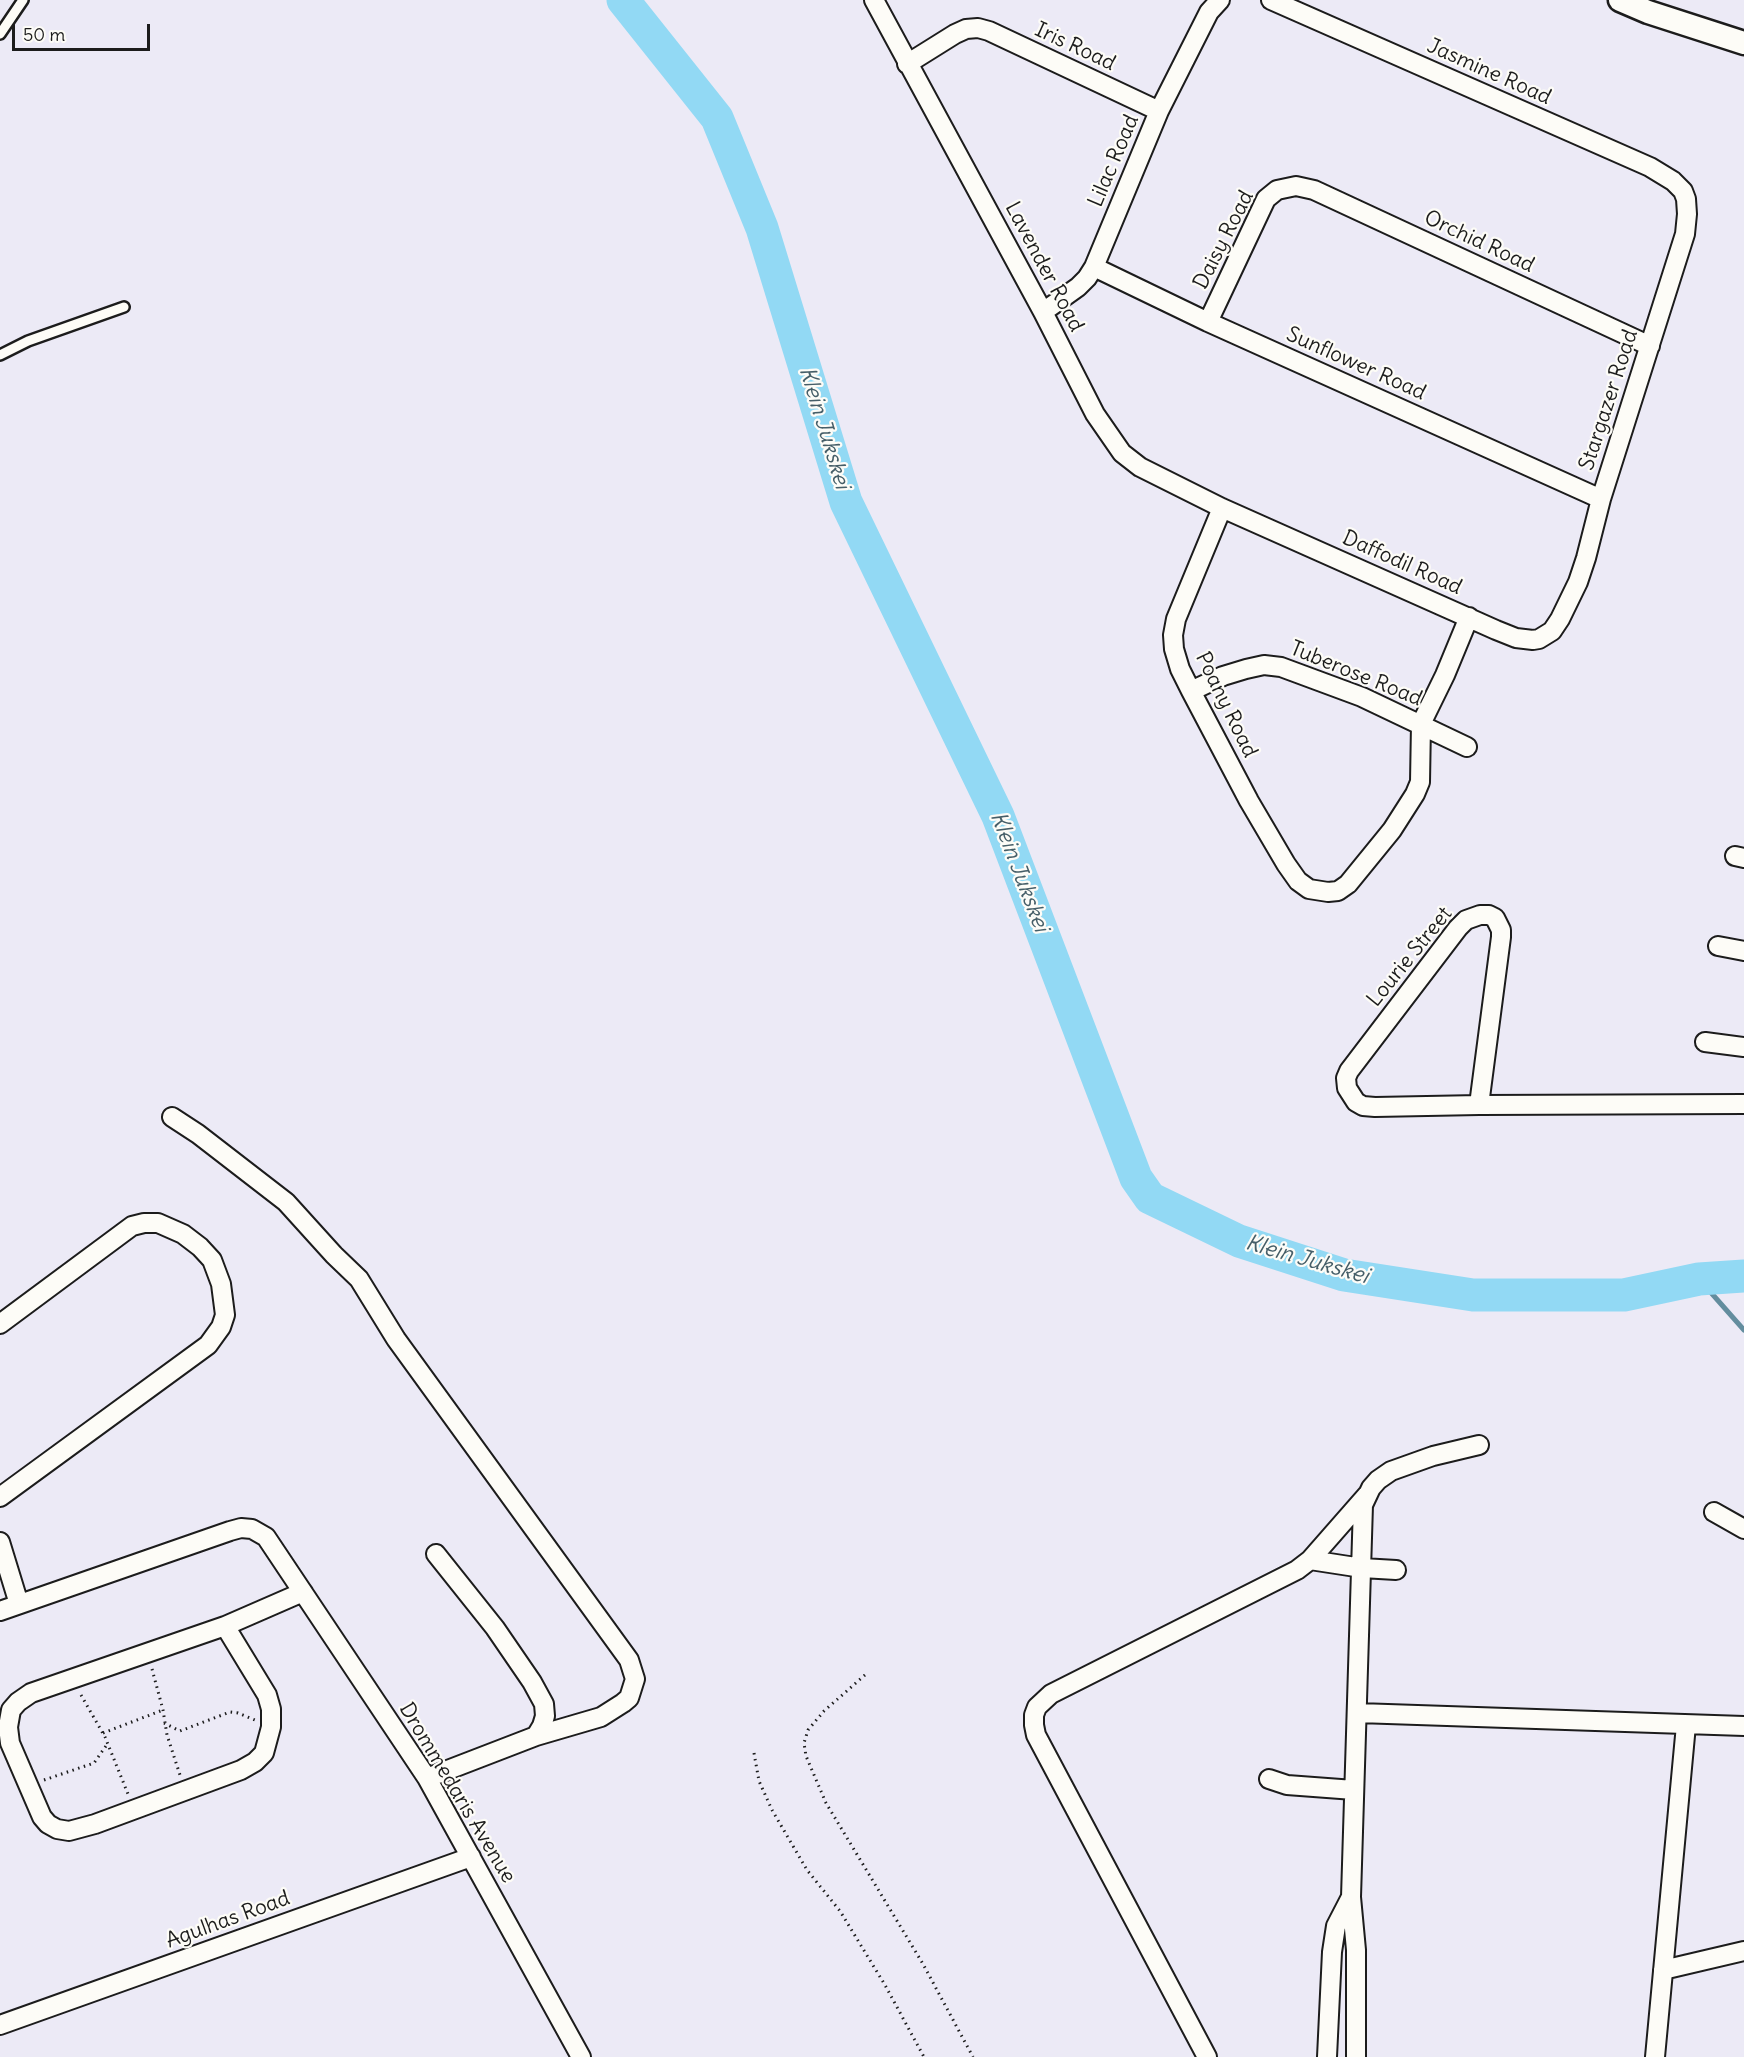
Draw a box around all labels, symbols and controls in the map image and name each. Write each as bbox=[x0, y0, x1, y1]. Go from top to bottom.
scale bar bbox=[15, 12, 153, 50]
street label: Iris Road bbox=[1031, 17, 1119, 77]
text: 50 m bbox=[23, 23, 65, 46]
street label: Jasmine Road bbox=[1423, 33, 1555, 111]
street label: Lilac Road bbox=[1083, 111, 1145, 211]
street label: Daisy Road bbox=[1188, 186, 1260, 294]
street label: Lavender Road bbox=[999, 198, 1089, 336]
street label: Orchid Road bbox=[1420, 205, 1538, 279]
street label: Sunflower Road bbox=[1282, 322, 1430, 406]
street label: Stargazer Road bbox=[1574, 327, 1644, 473]
water label: Klein Jukskei bbox=[793, 364, 855, 492]
street label: Daffodil Road bbox=[1338, 525, 1466, 601]
street label: Tuberose Road bbox=[1286, 636, 1426, 712]
street label: Poany Road bbox=[1190, 648, 1262, 762]
water label: Klein Jukskei bbox=[984, 808, 1054, 936]
street label: Lourie Street bbox=[1362, 902, 1458, 1012]
water label: Klein Jukskei bbox=[1243, 1230, 1371, 1290]
street label: Drommedaris Avenue bbox=[393, 1698, 521, 1888]
street label: Agulhas Road bbox=[163, 1886, 293, 1954]

